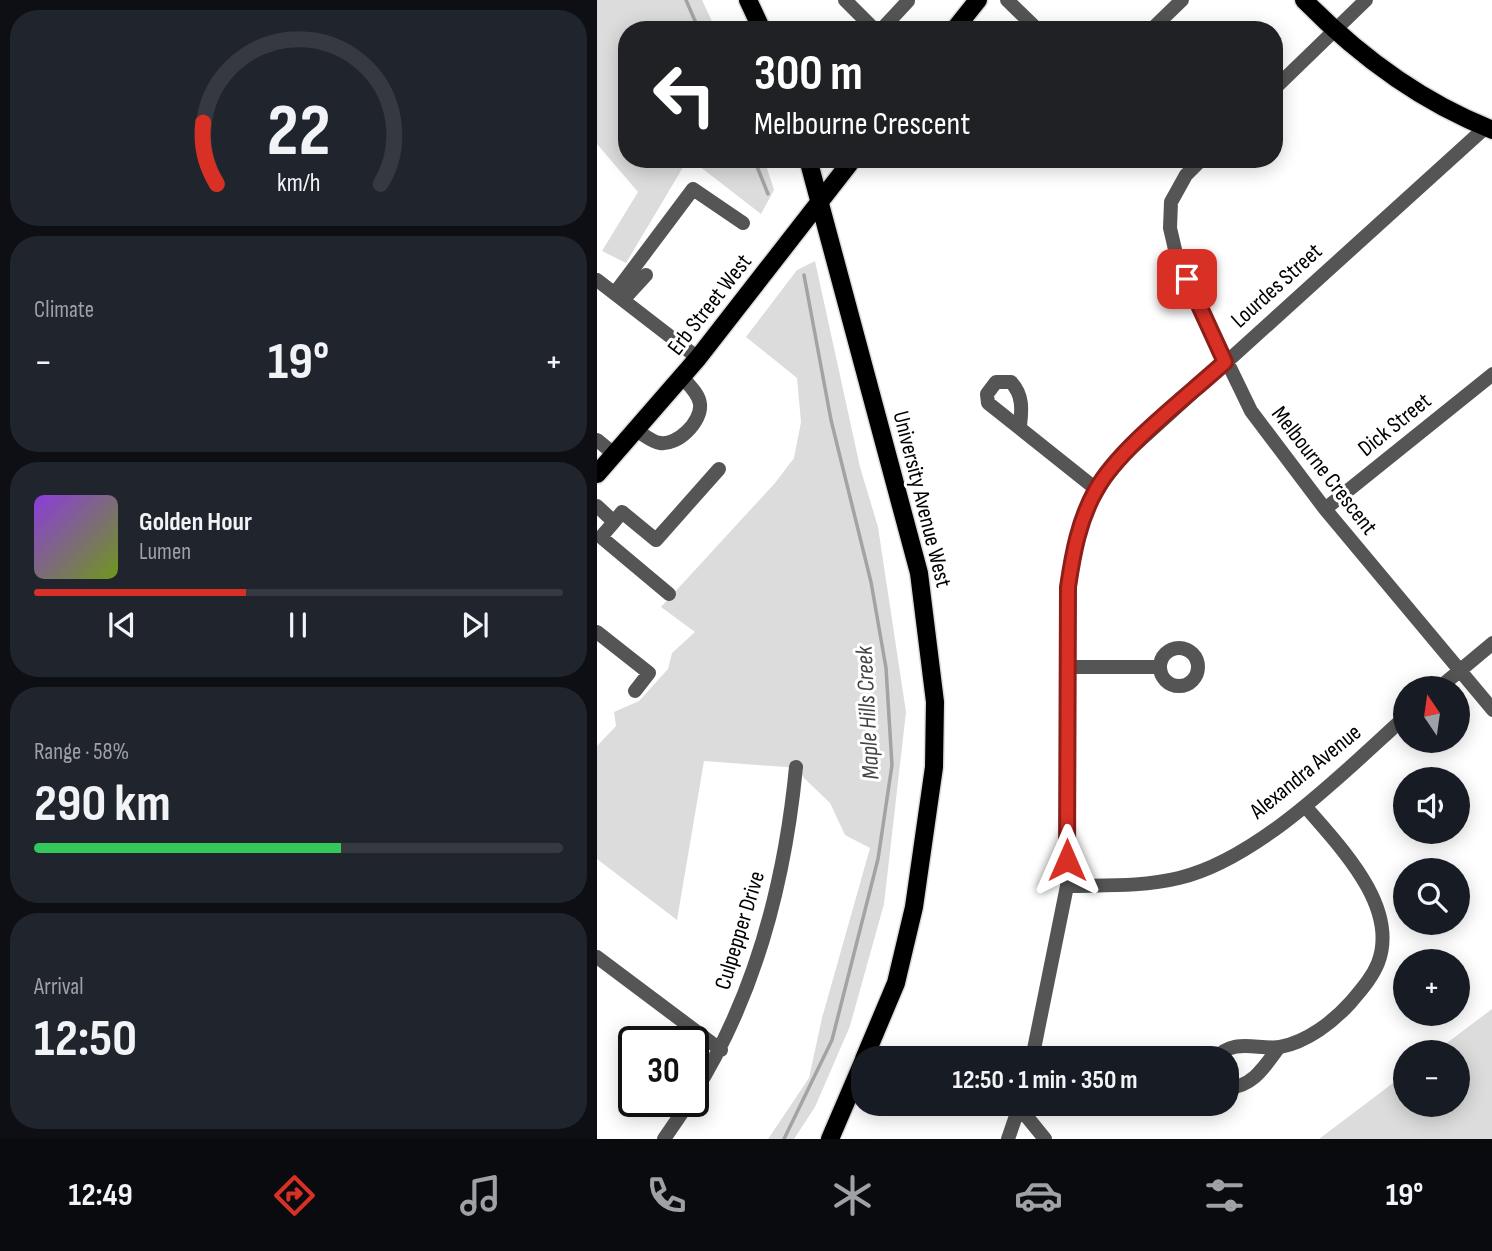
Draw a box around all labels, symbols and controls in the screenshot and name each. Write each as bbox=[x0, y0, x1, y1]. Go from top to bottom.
text: 300 m bbox=[754, 45, 863, 104]
icon: left bbox=[639, 49, 730, 140]
text: 22 bbox=[267, 88, 330, 176]
text: Melbourne Crescent bbox=[754, 105, 970, 144]
text: km/h bbox=[277, 168, 320, 199]
street label: Lourdes Street bbox=[1225, 238, 1328, 334]
street label: Erb Street West bbox=[662, 248, 758, 361]
pin bbox=[1157, 249, 1217, 309]
icon: arrive bbox=[1168, 260, 1206, 298]
text: Climate bbox=[34, 296, 94, 324]
text: 19° bbox=[268, 331, 329, 394]
text: − bbox=[34, 340, 53, 385]
text: + bbox=[544, 340, 563, 385]
street label: Dick Street bbox=[1352, 387, 1437, 463]
street label: Melbourne Crescent bbox=[1265, 401, 1383, 540]
street label: University Avenue West bbox=[887, 408, 957, 590]
text: Golden Hour bbox=[139, 507, 252, 538]
text: Lumen bbox=[139, 538, 191, 566]
icon: previous bbox=[103, 606, 141, 644]
icon: pause bbox=[279, 606, 317, 644]
icon: next bbox=[456, 606, 494, 644]
water label: Maple Hills Creek bbox=[849, 644, 885, 780]
north arrow bbox=[1393, 676, 1470, 752]
map controls bbox=[1393, 676, 1470, 1117]
street label: Alexandra Avenue bbox=[1244, 718, 1367, 826]
text: Range · 58% bbox=[34, 738, 129, 766]
button: sound bbox=[1393, 767, 1470, 844]
text: 290 km bbox=[34, 773, 171, 836]
position arrow bbox=[1030, 823, 1104, 897]
button: search bbox=[1393, 858, 1470, 935]
street label: Culpepper Drive bbox=[709, 868, 771, 993]
button: + bbox=[1393, 949, 1470, 1026]
text: Arrival bbox=[34, 973, 83, 1001]
text: 12:50 bbox=[34, 1008, 137, 1071]
speed limit sign: 30 bbox=[618, 1026, 709, 1117]
button: − bbox=[1393, 1040, 1470, 1117]
text: 12:50 · 1 min · 350 m bbox=[952, 1065, 1138, 1096]
icon: directions bbox=[270, 1171, 319, 1220]
icon: music bbox=[456, 1171, 505, 1220]
icon: phone bbox=[642, 1171, 691, 1220]
icon: climate bbox=[828, 1171, 877, 1220]
icon: car bbox=[1014, 1171, 1063, 1220]
icon: filters bbox=[1200, 1171, 1249, 1220]
text: 12:49 bbox=[69, 1176, 133, 1215]
text: 19° bbox=[1386, 1176, 1423, 1215]

